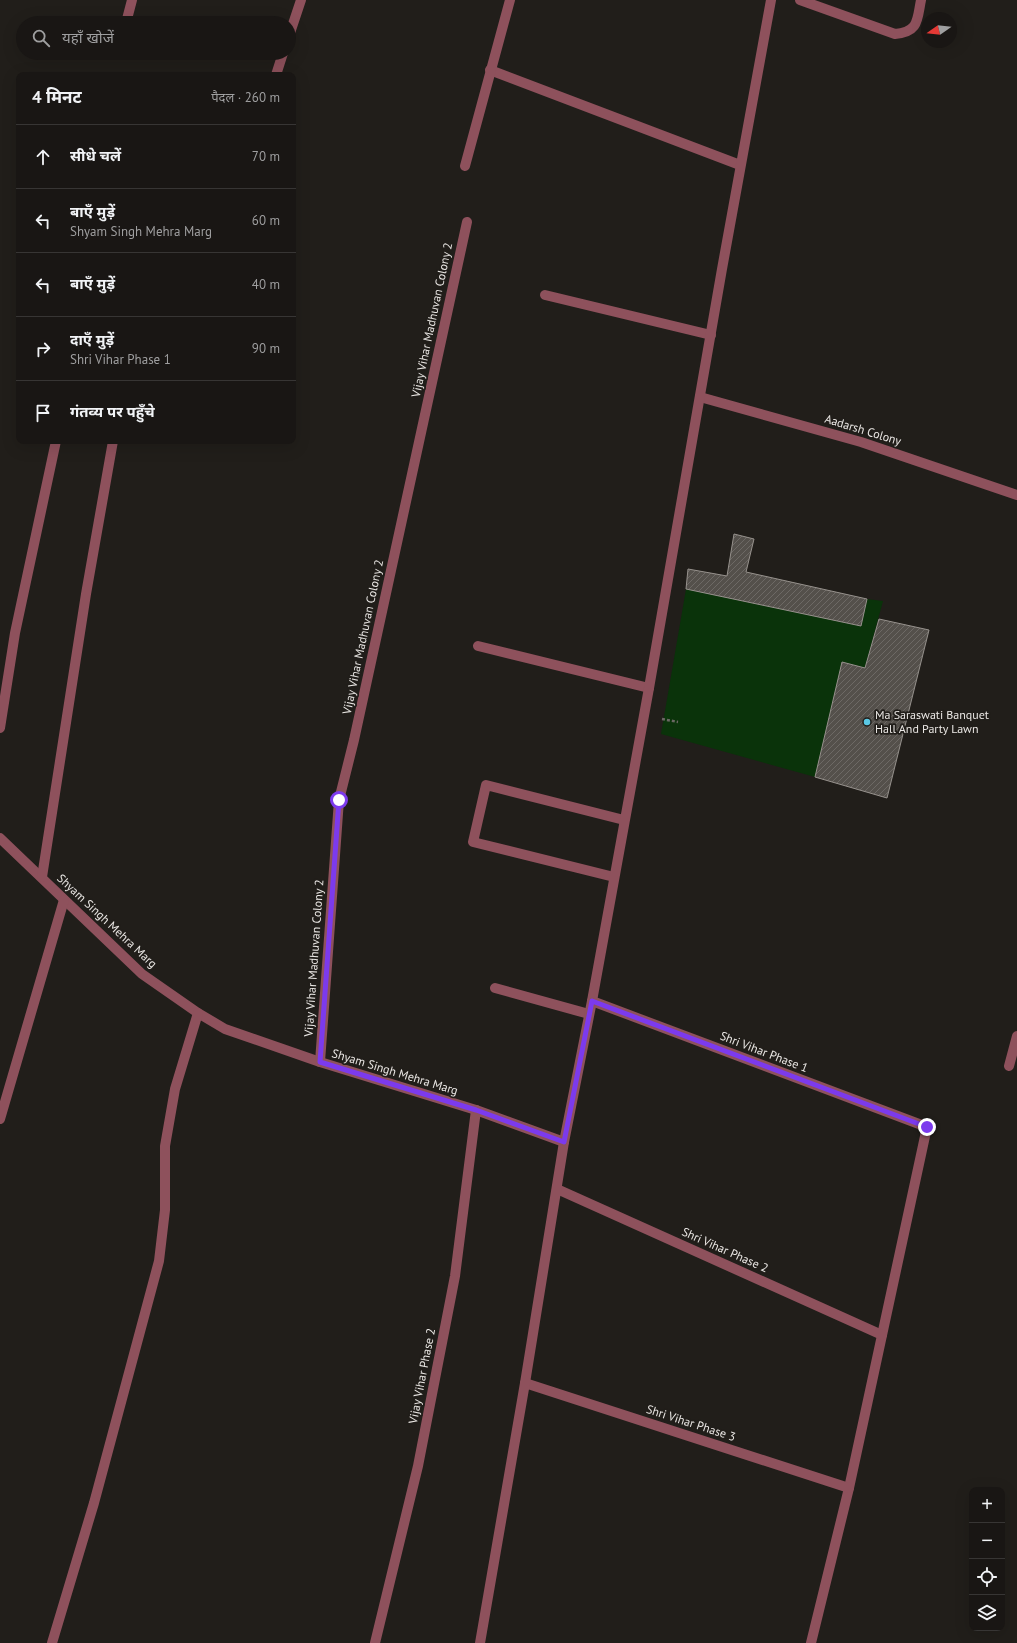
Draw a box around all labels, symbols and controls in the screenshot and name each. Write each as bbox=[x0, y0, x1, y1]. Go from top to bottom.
north arrow bbox=[921, 12, 957, 48]
search box bbox=[16, 16, 296, 60]
icon: search bbox=[30, 27, 52, 49]
text: यहाँ खोजें bbox=[62, 28, 114, 47]
text: 4 मिनट bbox=[32, 86, 82, 108]
text: पैदल · 260 m bbox=[211, 89, 280, 106]
icon: ahead bbox=[32, 146, 54, 168]
text: सीधे चलें bbox=[70, 146, 121, 165]
text: 70 m bbox=[252, 148, 280, 165]
text: बाएँ मुड़ें bbox=[70, 202, 115, 221]
icon: left bbox=[32, 210, 54, 232]
text: 60 m bbox=[252, 212, 280, 229]
text: Shyam Singh Mehra Marg bbox=[70, 223, 212, 240]
street label: Vijay Vihar Madhuvan Colony 2 bbox=[408, 241, 455, 400]
icon: left bbox=[32, 274, 54, 296]
text: बाएँ मुड़ें bbox=[70, 274, 115, 293]
text: 40 m bbox=[252, 276, 280, 293]
text: दाएँ मुड़ें bbox=[70, 330, 114, 349]
icon: right bbox=[32, 338, 54, 360]
text: 90 m bbox=[252, 340, 280, 357]
text: Shri Vihar Phase 1 bbox=[70, 351, 171, 368]
icon: arrive bbox=[32, 402, 54, 424]
text: गंतव्य पर पहुँचे bbox=[70, 402, 155, 421]
street label: Aadarsh Colony bbox=[823, 411, 904, 448]
street label: Vijay Vihar Madhuvan Colony 2 bbox=[339, 558, 386, 717]
place label: Ma Saraswati Banquet Hall And Party Lawn bbox=[875, 707, 989, 736]
marker: Ma Saraswati Banquet Hall And Party Lawn bbox=[862, 717, 872, 727]
route start bbox=[330, 791, 348, 809]
street label: Shyam Singh Mehra Marg bbox=[54, 870, 160, 971]
street label: Vijay Vihar Madhuvan Colony 2 bbox=[300, 879, 326, 1038]
street label: Shri Vihar Phase 1 bbox=[718, 1028, 810, 1075]
street label: Shyam Singh Mehra Marg bbox=[330, 1045, 460, 1098]
route end bbox=[918, 1118, 936, 1136]
street label: Shri Vihar Phase 2 bbox=[680, 1224, 771, 1275]
street label: Vijay Vihar Phase 2 bbox=[405, 1327, 438, 1426]
street label: Shri Vihar Phase 3 bbox=[645, 1401, 738, 1444]
map controls bbox=[969, 1487, 1005, 1631]
button: + bbox=[969, 1487, 1005, 1523]
button: − bbox=[969, 1523, 1005, 1559]
button: locate bbox=[969, 1559, 1005, 1595]
button: layers bbox=[969, 1595, 1005, 1631]

